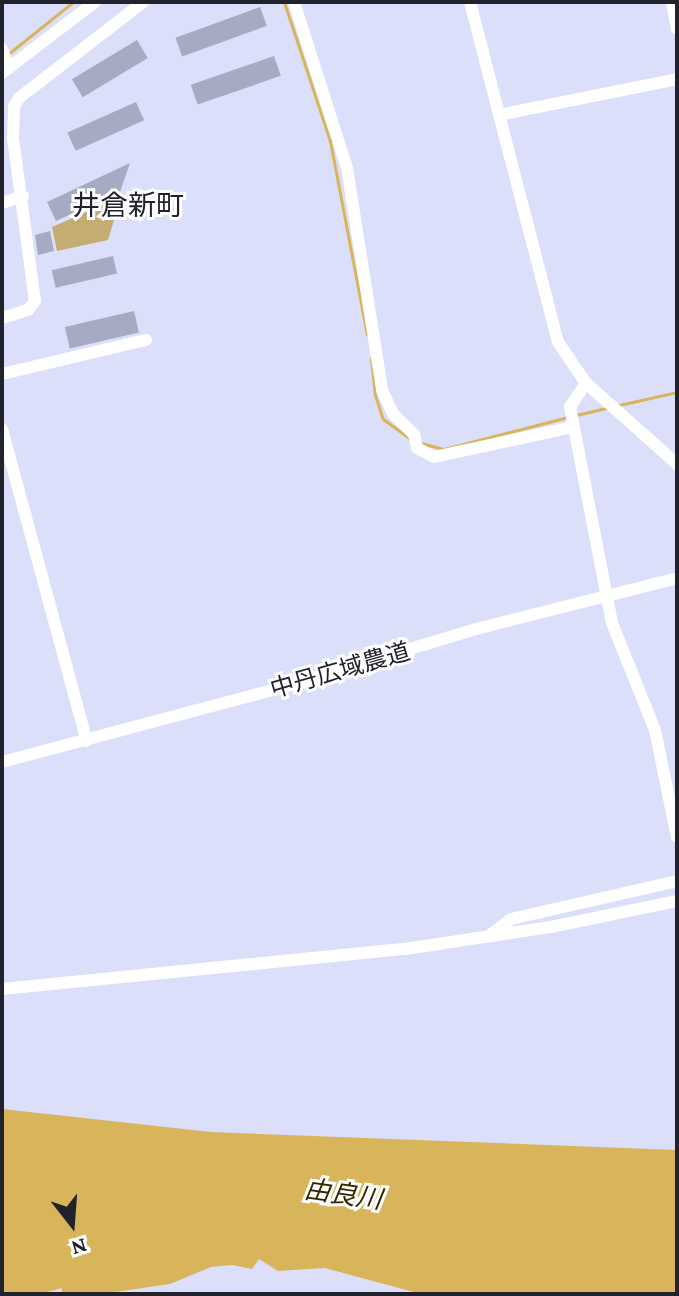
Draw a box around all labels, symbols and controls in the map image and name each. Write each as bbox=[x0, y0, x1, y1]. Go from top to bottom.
district label: 井倉新町 bbox=[72, 189, 184, 223]
street label: 中丹広域農道 bbox=[267, 636, 413, 704]
water label: 由良川 bbox=[302, 1174, 384, 1216]
north arrow bbox=[32, 1184, 112, 1264]
text: N bbox=[68, 1233, 90, 1262]

